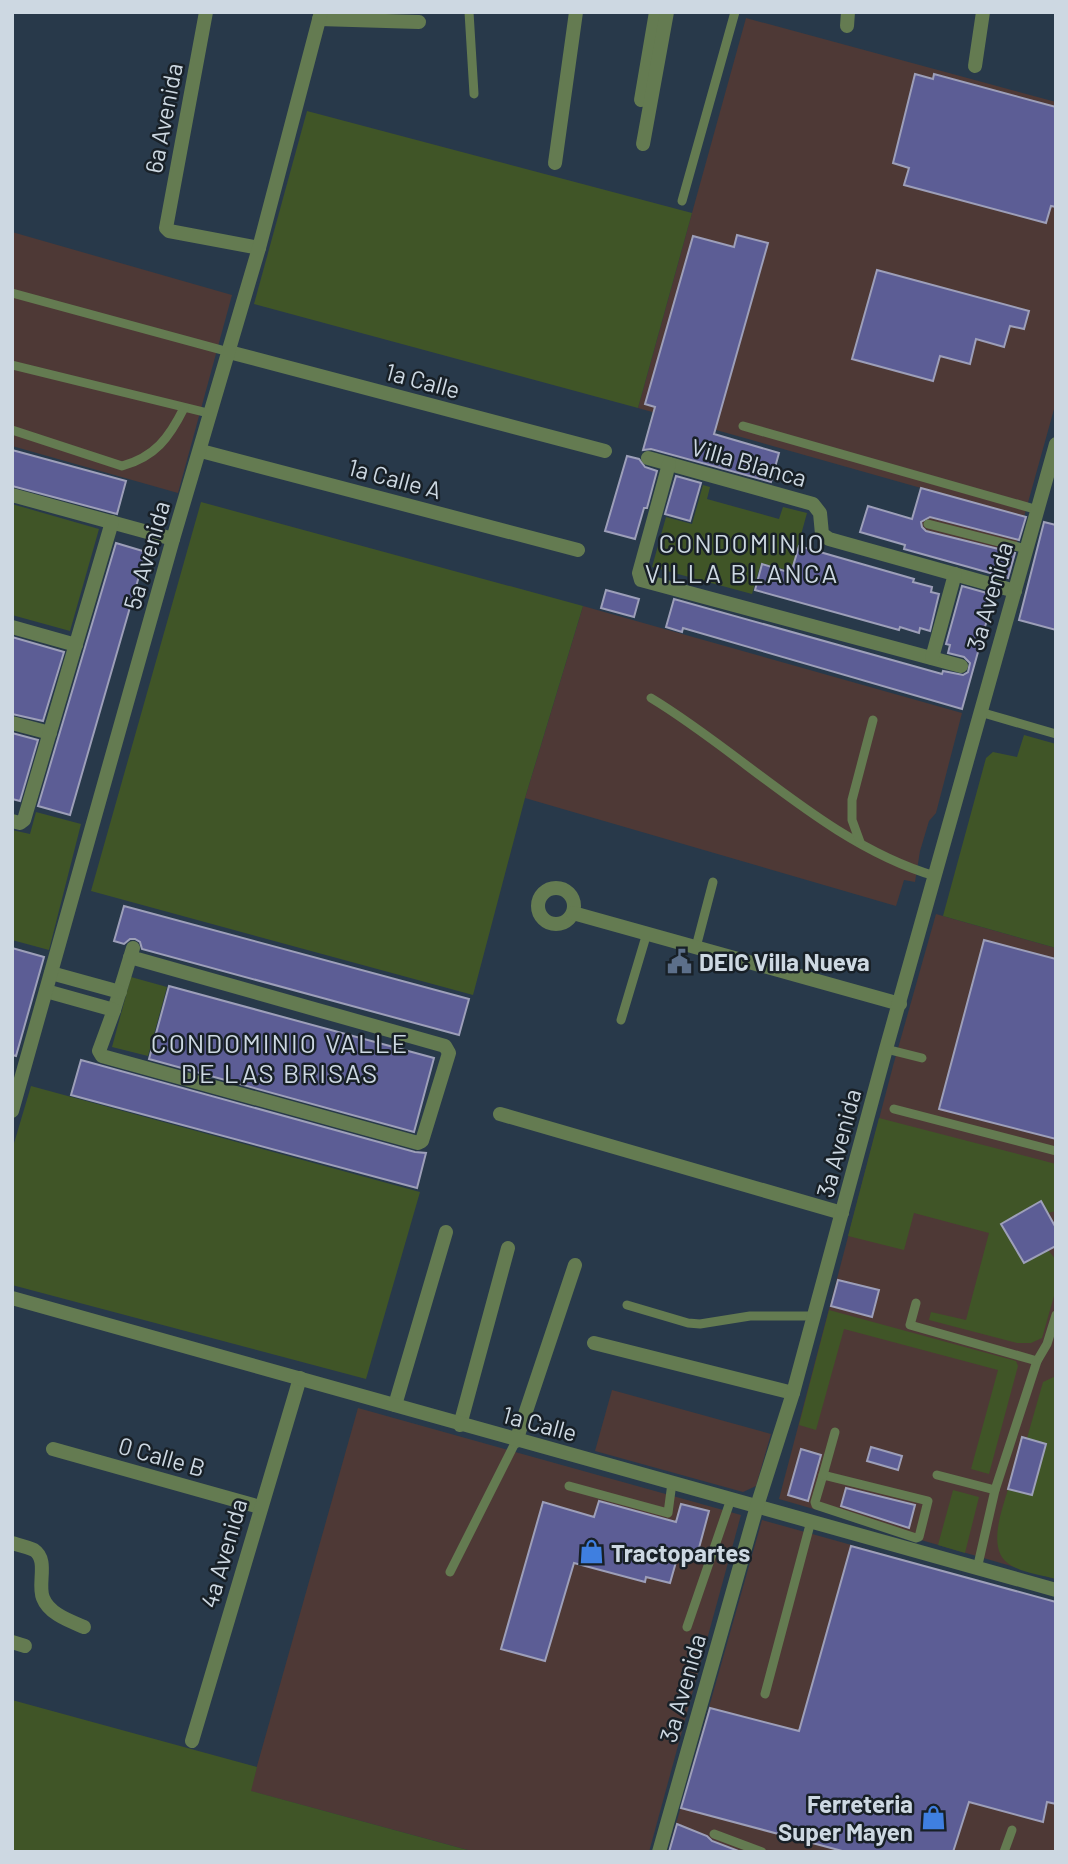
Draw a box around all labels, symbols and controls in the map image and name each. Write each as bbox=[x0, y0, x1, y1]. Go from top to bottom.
street label: 6a Avenida bbox=[138, 60, 188, 176]
street label: 1a Calle bbox=[383, 356, 463, 404]
street label: Villa Blanca bbox=[688, 432, 810, 492]
street label: 1a Calle A bbox=[345, 452, 445, 504]
street label: 5a Avenida bbox=[117, 497, 175, 613]
district label: CONDOMINIO VILLA BLANCA bbox=[645, 527, 839, 588]
street label: 3a Avenida bbox=[960, 538, 1018, 654]
public building icon: DEIC Villa Nueva bbox=[665, 947, 693, 975]
place label: DEIC Villa Nueva bbox=[699, 947, 870, 976]
district label: CONDOMINIO VALLE DE LAS BRISAS bbox=[151, 1027, 409, 1088]
street label: 3a Avenida bbox=[810, 1085, 866, 1201]
street label: 1a Calle bbox=[500, 1399, 580, 1447]
street label: 0 Calle B bbox=[115, 1430, 209, 1482]
street label: 4a Avenida bbox=[194, 1495, 252, 1611]
shop icon: Tractopartes bbox=[577, 1538, 605, 1566]
place label: Tractopartes bbox=[611, 1538, 750, 1567]
street label: 3a Avenida bbox=[653, 1630, 711, 1746]
place label: Ferreteria Super Mayen bbox=[778, 1789, 913, 1846]
shop icon: Ferreteria Super Mayen bbox=[919, 1803, 947, 1831]

